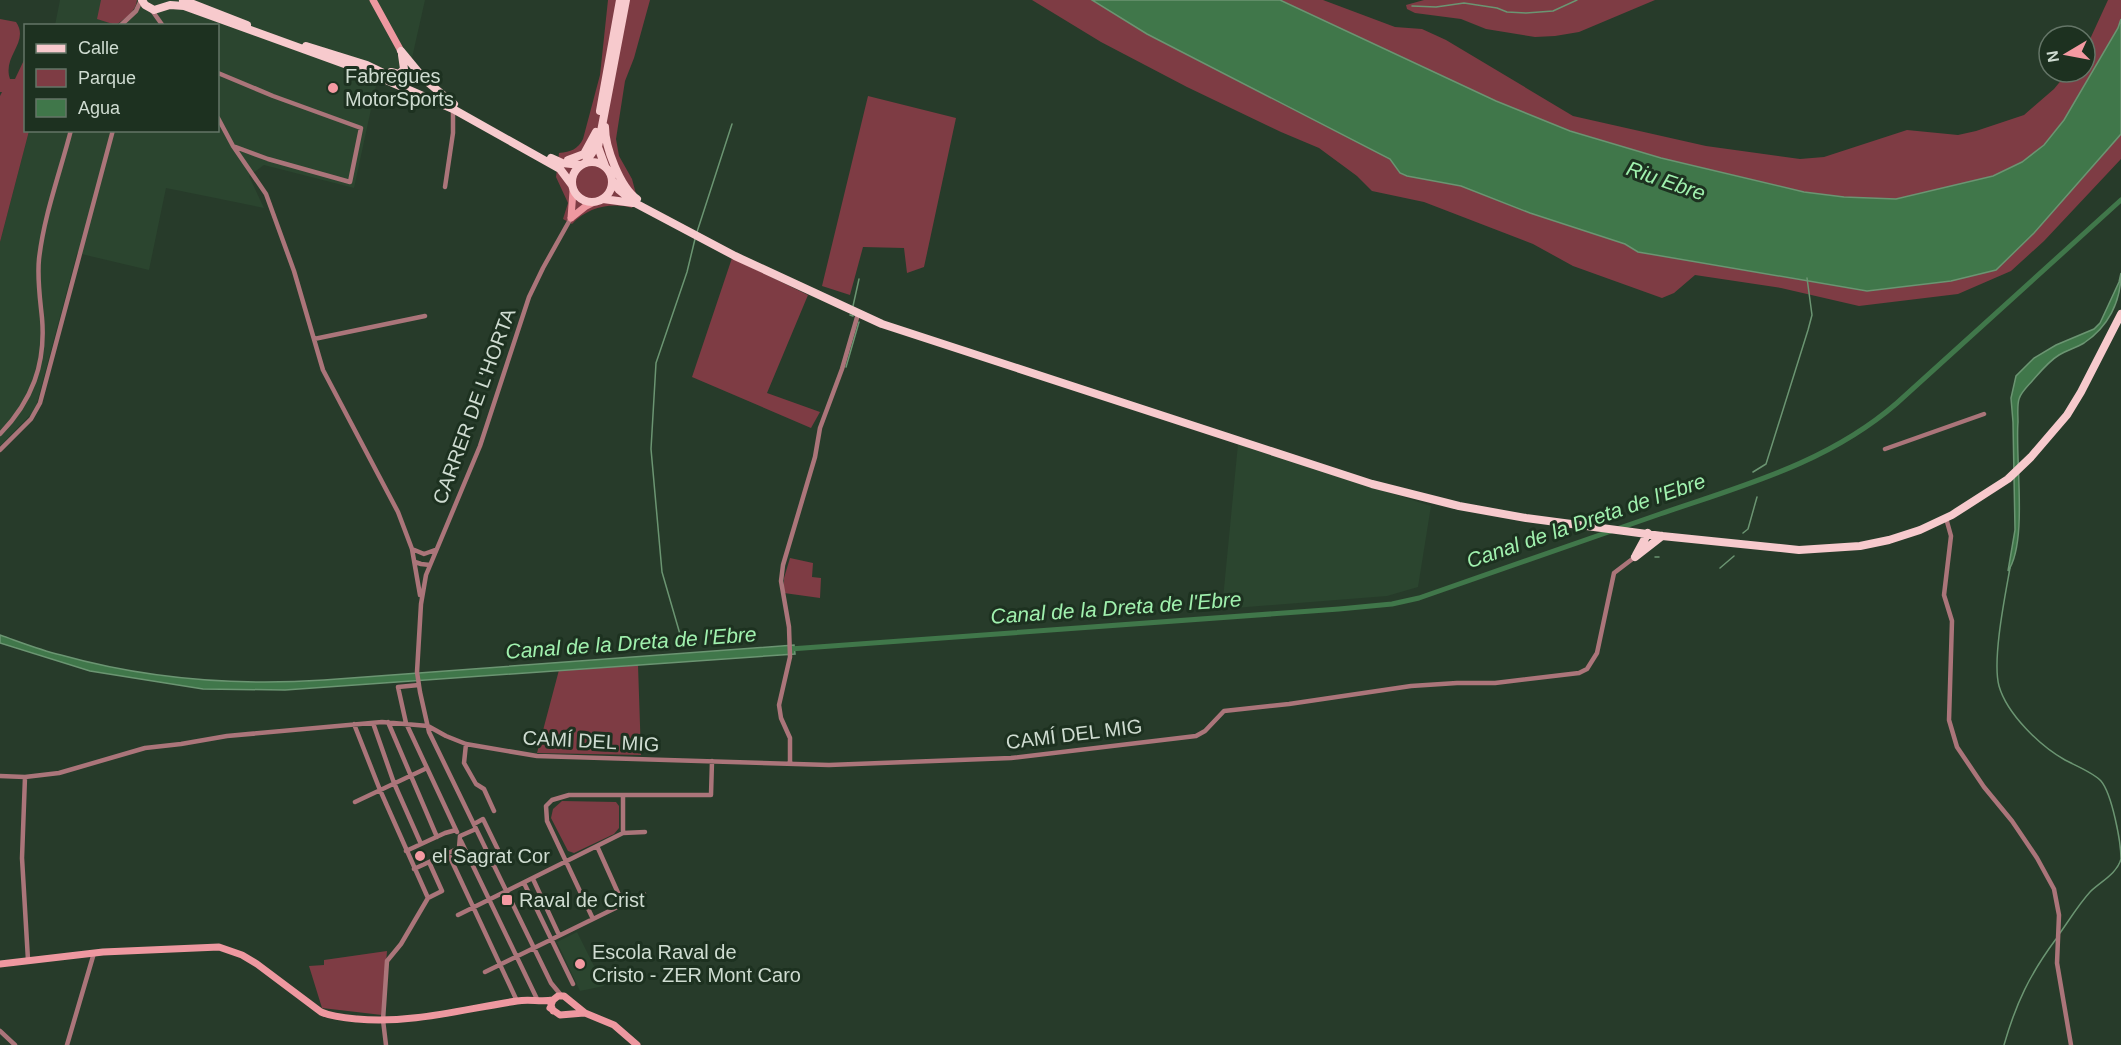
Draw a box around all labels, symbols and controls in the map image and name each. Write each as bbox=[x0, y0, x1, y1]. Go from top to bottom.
legend bbox=[24, 24, 219, 132]
north arrow bbox=[2037, 24, 2097, 84]
text: Calle bbox=[78, 38, 119, 58]
text: N bbox=[2043, 49, 2062, 64]
place label: Fabregues MotorSports bbox=[345, 65, 454, 110]
text: Parque bbox=[78, 68, 136, 88]
marker: Fabregues MotorSports bbox=[326, 81, 340, 95]
text: Agua bbox=[78, 98, 121, 118]
water label: Riu Ebre bbox=[1624, 156, 1709, 205]
street label: CARRER DE L'HORTA bbox=[428, 305, 520, 507]
water label: Canal de la Dreta de l'Ebre bbox=[1463, 469, 1708, 572]
water label: Canal de la Dreta de l'Ebre bbox=[990, 587, 1242, 628]
water label: Canal de la Dreta de l'Ebre bbox=[505, 622, 757, 663]
street label: CAMÍ DEL MIG bbox=[1005, 715, 1143, 753]
street label: CAMÍ DEL MIG bbox=[522, 726, 660, 756]
place label: el Sagrat Cor bbox=[432, 845, 550, 867]
marker: el Sagrat Cor bbox=[413, 849, 427, 863]
place label: Raval de Crist bbox=[519, 889, 645, 911]
marker: Raval de Crist bbox=[500, 893, 514, 907]
place label: Escola Raval de Cristo - ZER Mont Caro bbox=[592, 941, 801, 986]
marker: Escola Raval de Cristo - ZER Mont Caro bbox=[573, 957, 587, 971]

